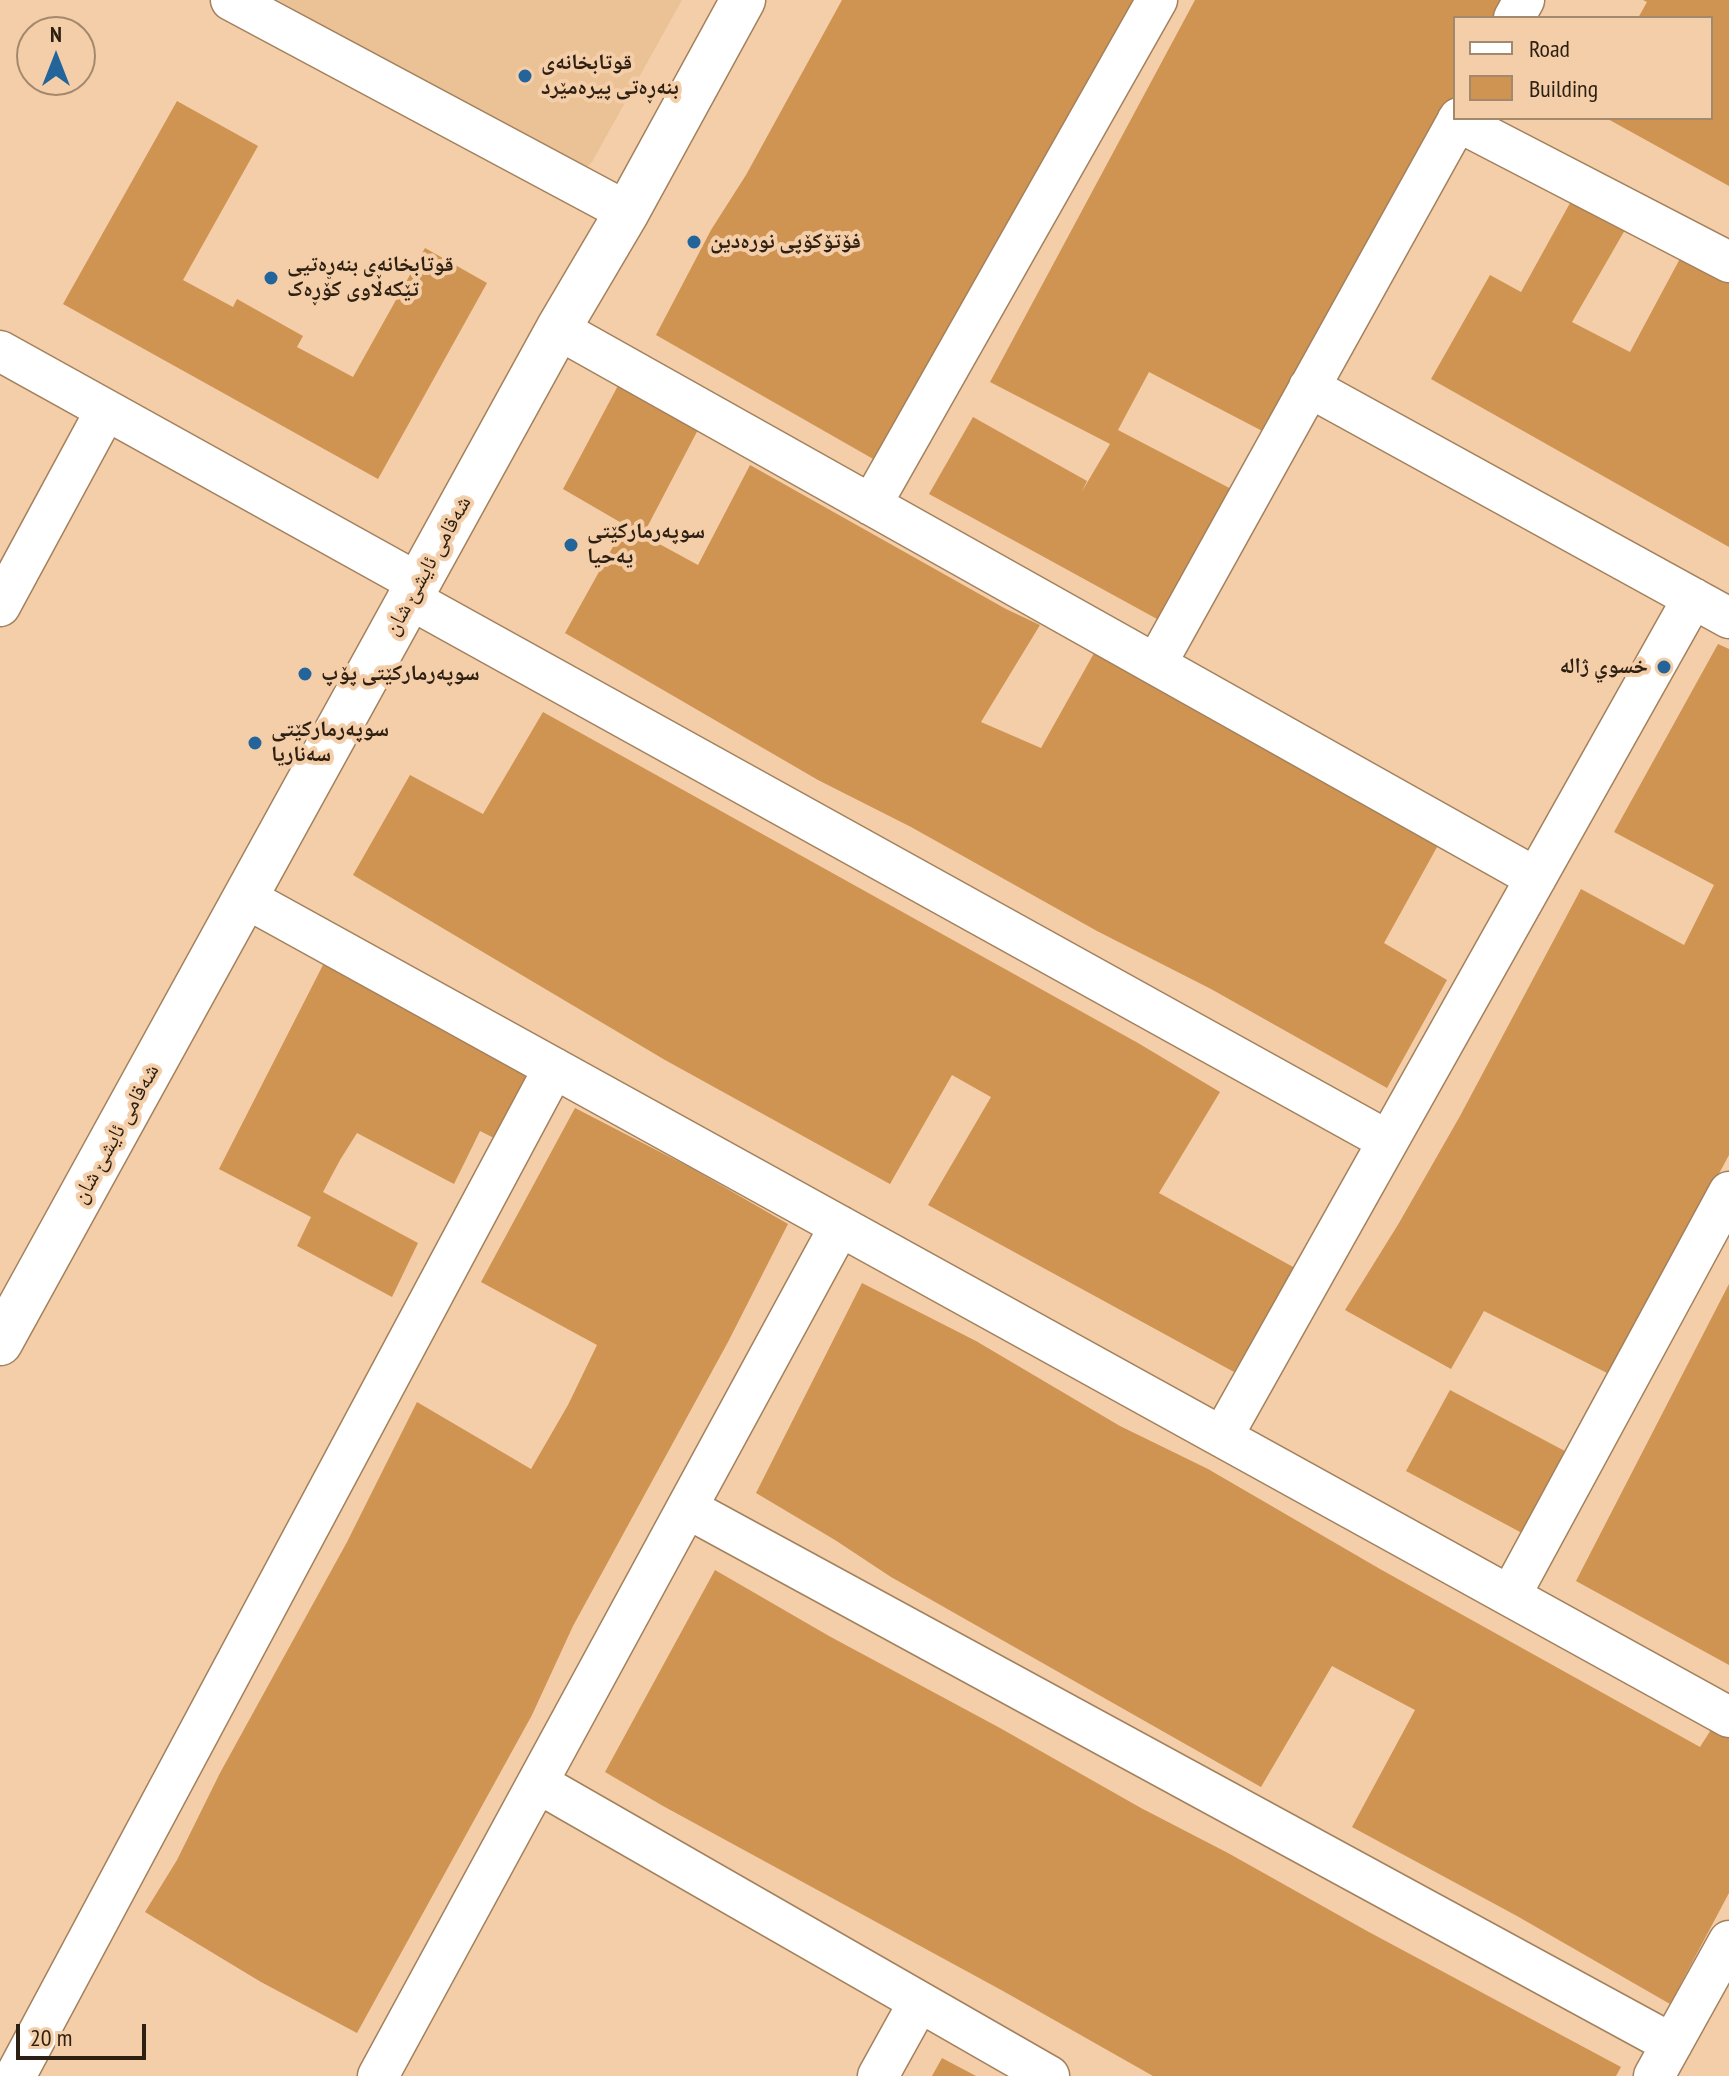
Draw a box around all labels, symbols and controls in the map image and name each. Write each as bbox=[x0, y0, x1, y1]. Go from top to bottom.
north arrow bbox=[16, 16, 96, 96]
legend bbox=[1453, 16, 1713, 120]
text: N bbox=[50, 20, 62, 48]
text: Road bbox=[1529, 33, 1570, 64]
place label: قوتابخانەی بنەڕەتی پیرەمێرد bbox=[541, 50, 679, 102]
marker: قوتابخانەی بنەڕەتی پیرەمێرد bbox=[516, 67, 534, 85]
text: Building bbox=[1529, 73, 1598, 104]
place label: فۆتۆکۆپی نورەدین bbox=[710, 229, 861, 255]
marker: فۆتۆکۆپی نورەدین bbox=[685, 233, 703, 251]
place label: قوتابخانەی بنەڕەتیی تێکەڵاوی کۆڕەک bbox=[287, 252, 454, 304]
marker: قوتابخانەی بنەڕەتیی تێکەڵاوی کۆڕەک bbox=[262, 269, 280, 287]
street label: شەقامی ئایشێ شان bbox=[379, 492, 477, 640]
place label: سوپەرمارکێتی یەحیا bbox=[587, 519, 705, 570]
marker: سوپەرمارکێتی یەحیا bbox=[562, 536, 580, 554]
place label: خسوي ژاله bbox=[1560, 654, 1648, 680]
marker: خسوي ژاله bbox=[1655, 658, 1673, 676]
place label: سوپەرمارکێتی پۆپ bbox=[321, 661, 480, 687]
marker: سوپەرمارکێتی پۆپ bbox=[296, 665, 314, 683]
place label: سوپەرمارکێتی سەناریا bbox=[271, 717, 389, 768]
marker: سوپەرمارکێتی سەناریا bbox=[246, 734, 264, 752]
street label: شەقامی ئایشێ شان bbox=[67, 1060, 165, 1208]
scale bar bbox=[20, 2008, 150, 2058]
text: 20 m bbox=[30, 2022, 72, 2053]

